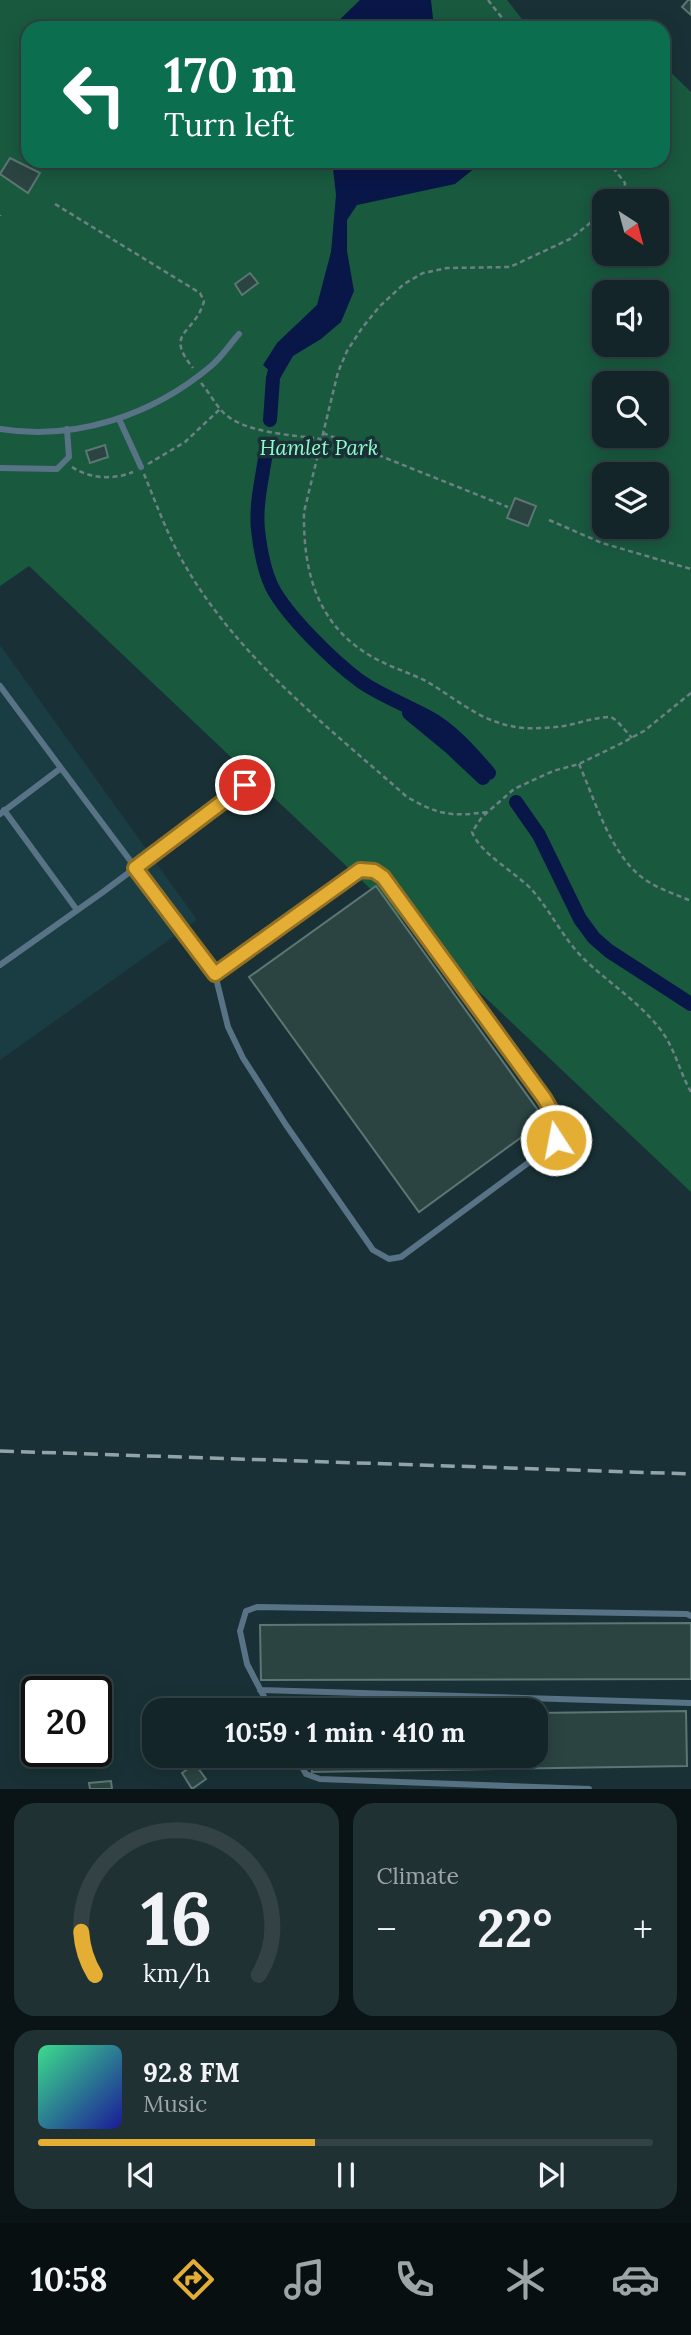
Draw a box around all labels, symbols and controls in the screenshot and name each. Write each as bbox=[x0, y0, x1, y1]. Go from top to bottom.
text: 170 m bbox=[164, 43, 296, 105]
icon: left bbox=[49, 49, 140, 140]
text: Turn left bbox=[164, 104, 294, 145]
north arrow bbox=[592, 189, 668, 266]
map controls bbox=[592, 189, 669, 539]
button: sound bbox=[592, 280, 669, 357]
button: search bbox=[592, 371, 669, 448]
park label: Hamlet Park bbox=[260, 434, 379, 461]
button: layers bbox=[592, 462, 669, 539]
pin bbox=[215, 755, 275, 815]
icon: arrive bbox=[226, 766, 264, 804]
position arrow bbox=[519, 1103, 593, 1177]
speed limit sign: 20 bbox=[21, 1676, 112, 1767]
text: 10:59 · 1 min · 410 m bbox=[225, 1716, 465, 1749]
text: Climate bbox=[377, 1861, 459, 1890]
text: 16 bbox=[141, 1873, 212, 1966]
text: 22° bbox=[477, 1895, 552, 1961]
text: − bbox=[377, 1905, 397, 1953]
text: + bbox=[633, 1905, 653, 1953]
text: km/h bbox=[142, 1957, 210, 1989]
text: 92.8 FM bbox=[143, 2056, 240, 2089]
text: Music bbox=[143, 2089, 207, 2118]
icon: previous bbox=[122, 2156, 160, 2194]
icon: pause bbox=[327, 2156, 365, 2194]
icon: next bbox=[532, 2156, 570, 2194]
icon: directions bbox=[169, 2255, 218, 2304]
icon: music bbox=[280, 2255, 329, 2304]
icon: phone bbox=[390, 2255, 439, 2304]
icon: climate bbox=[501, 2255, 550, 2304]
icon: car bbox=[611, 2255, 660, 2304]
text: 10:58 bbox=[31, 2259, 108, 2300]

